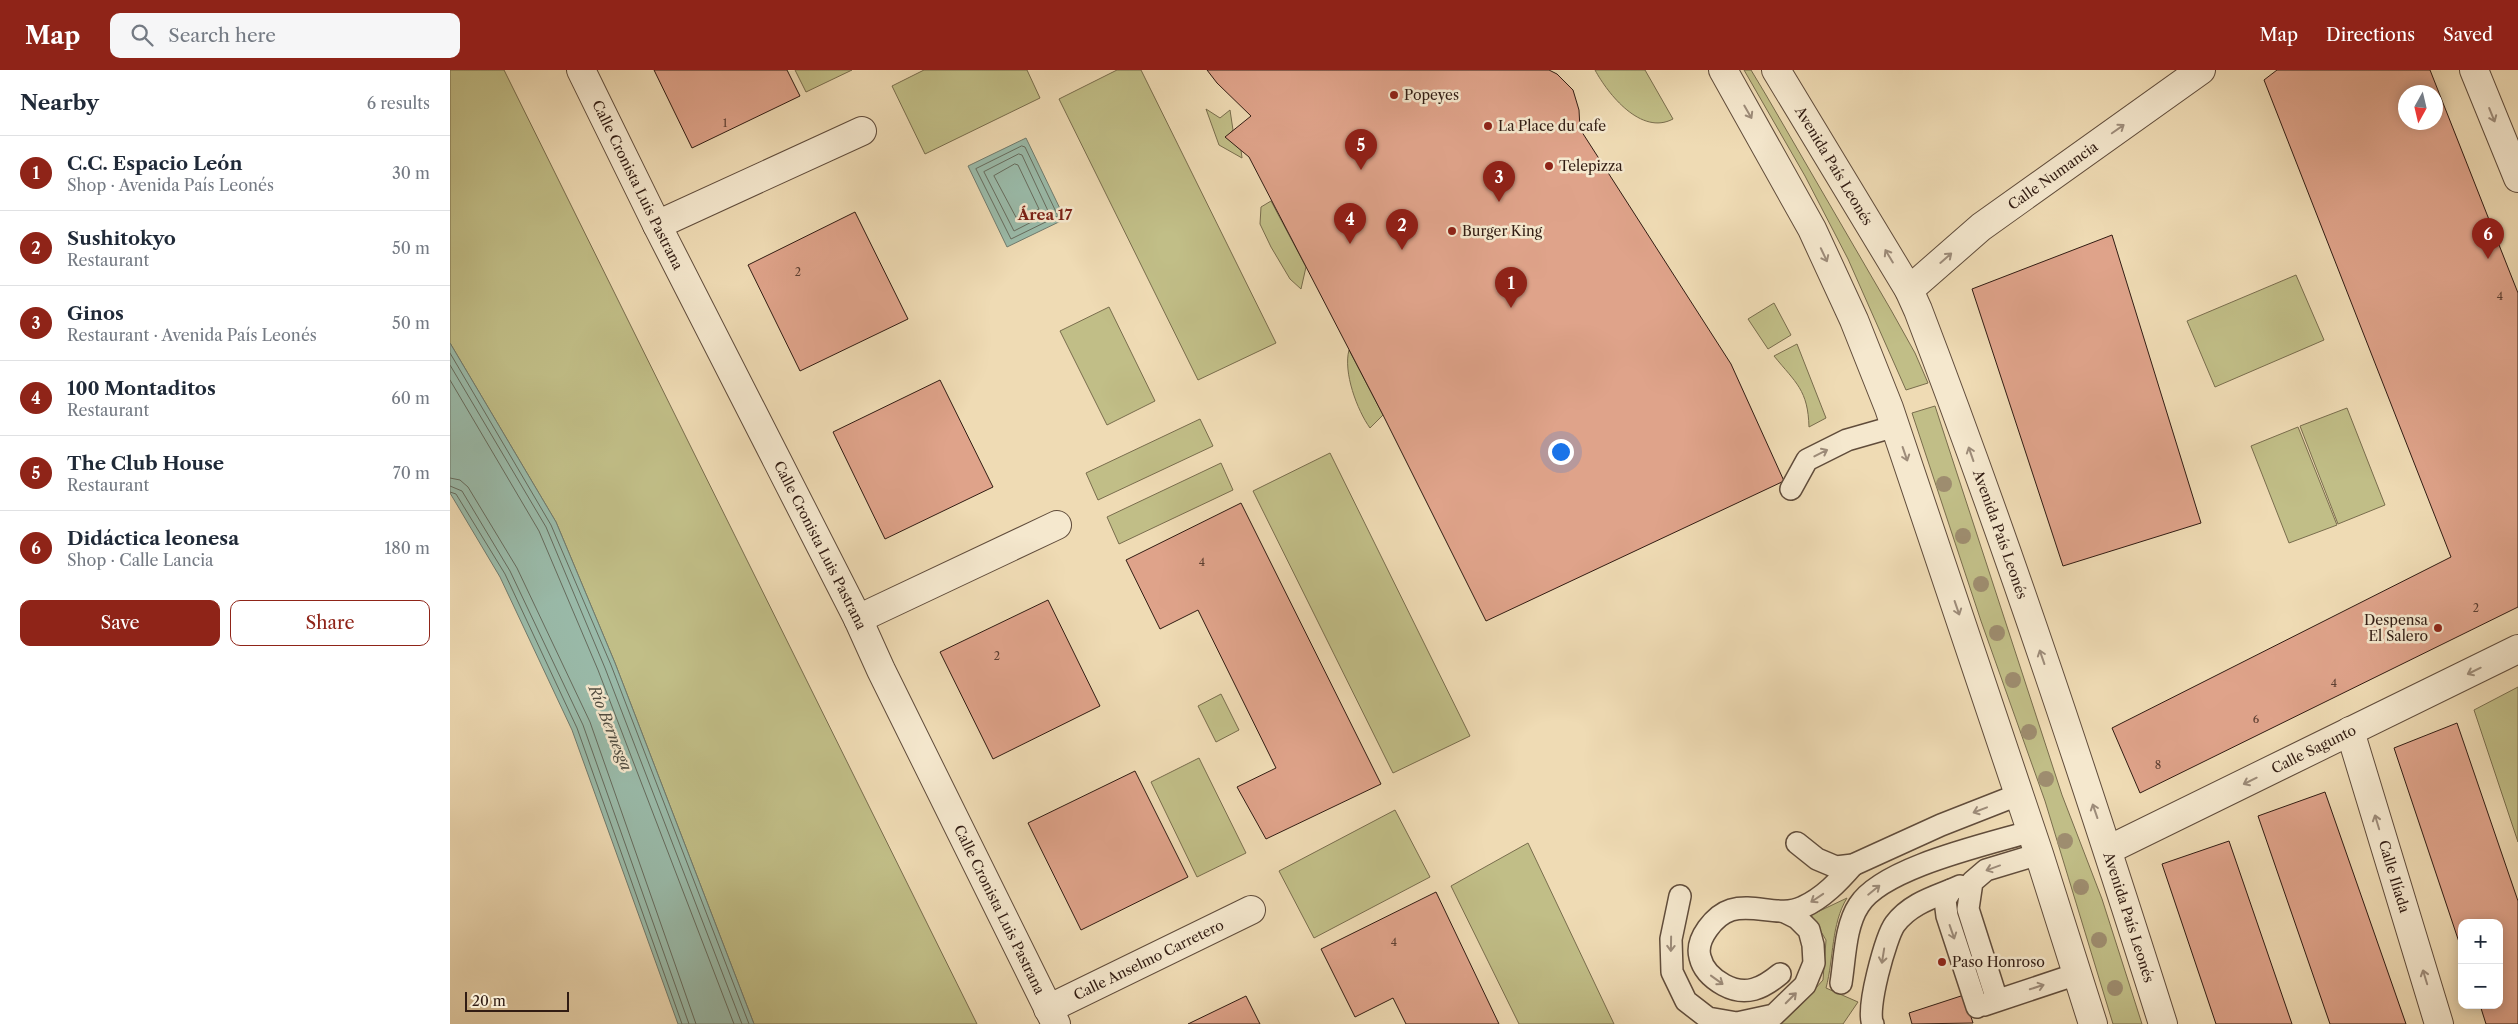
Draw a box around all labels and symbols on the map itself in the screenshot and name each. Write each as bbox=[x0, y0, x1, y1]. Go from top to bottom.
north arrow bbox=[2398, 85, 2443, 130]
place label: Popeyes bbox=[1404, 86, 1459, 104]
marker: Popeyes bbox=[1388, 89, 1400, 101]
street label: Calle Cronista Luis Pastrana bbox=[588, 97, 687, 273]
street label: Avenida País Leonés bbox=[1791, 102, 1877, 229]
one-way arrow bbox=[1743, 105, 1753, 119]
one-way arrow bbox=[2488, 107, 2497, 122]
house number: 1 bbox=[723, 116, 728, 130]
place label: La Place du cafe bbox=[1498, 117, 1606, 135]
marker: La Place du cafe bbox=[1482, 120, 1494, 132]
one-way arrow bbox=[2111, 124, 2125, 134]
pin: 5 bbox=[1345, 129, 1377, 170]
street label: Calle Numancia bbox=[2004, 137, 2102, 214]
place label: Telepizza bbox=[1559, 157, 1623, 175]
marker: Telepizza bbox=[1543, 160, 1555, 172]
pin: 3 bbox=[1483, 161, 1515, 202]
pin: 4 bbox=[1334, 203, 1366, 244]
district label: Área 17 bbox=[1017, 205, 1072, 224]
pin: 2 bbox=[1386, 209, 1418, 250]
pin: 6 bbox=[2472, 218, 2504, 259]
place label: Burger King bbox=[1462, 222, 1543, 240]
marker: Burger King bbox=[1446, 225, 1458, 237]
one-way arrow bbox=[1820, 247, 1829, 262]
one-way arrow bbox=[1884, 250, 1894, 264]
one-way arrow bbox=[1939, 252, 1952, 263]
house number: 2 bbox=[795, 265, 801, 279]
pin: 1 bbox=[1495, 267, 1527, 308]
house number: 4 bbox=[2497, 289, 2503, 303]
your location bbox=[1548, 439, 1574, 465]
one-way arrow bbox=[1901, 446, 1911, 462]
one-way arrow bbox=[1966, 447, 1975, 462]
one-way arrow bbox=[1813, 448, 1828, 457]
street label: Calle Cronista Luis Pastrana bbox=[770, 458, 871, 633]
street label: Avenida País Leonés bbox=[1969, 466, 2031, 601]
house number: 4 bbox=[1199, 555, 1205, 569]
one-way arrow bbox=[1953, 600, 1962, 616]
house number: 2 bbox=[2473, 601, 2479, 615]
place label: Despensa El Salero bbox=[2364, 611, 2429, 645]
marker: Despensa El Salero bbox=[2432, 622, 2444, 634]
house number: 2 bbox=[994, 649, 1000, 663]
one-way arrow bbox=[2037, 650, 2046, 665]
one-way arrow bbox=[2467, 666, 2482, 676]
house number: 4 bbox=[2331, 676, 2337, 690]
water label: Río Bernesga bbox=[584, 681, 636, 773]
house number: 6 bbox=[2253, 712, 2260, 726]
street label: Calle Sagunto bbox=[2268, 721, 2359, 778]
house number: 8 bbox=[2155, 758, 2161, 772]
one-way arrow bbox=[2243, 776, 2258, 786]
one-way arrow bbox=[2090, 804, 2099, 819]
one-way arrow bbox=[1973, 806, 1988, 815]
one-way arrow bbox=[2372, 814, 2382, 830]
street label: Calle Cronista Luis Pastrana bbox=[950, 822, 1049, 998]
street label: Calle Ilíada bbox=[2375, 838, 2414, 916]
street label: Avenida País Leonés bbox=[2099, 849, 2158, 985]
one-way arrow bbox=[1986, 864, 2001, 873]
one-way arrow bbox=[1867, 885, 1880, 896]
one-way arrow bbox=[1810, 893, 1824, 903]
street label: Calle Anselmo Carretero bbox=[1071, 916, 1227, 1004]
one-way arrow bbox=[1948, 923, 1957, 939]
house number: 4 bbox=[1391, 935, 1397, 949]
one-way arrow bbox=[1666, 935, 1676, 951]
one-way arrow bbox=[1878, 947, 1888, 963]
place label: Paso Honroso bbox=[1952, 953, 2045, 971]
marker: Paso Honroso bbox=[1936, 956, 1948, 968]
one-way arrow bbox=[2419, 970, 2429, 986]
one-way arrow bbox=[1710, 974, 1723, 985]
one-way arrow bbox=[2028, 982, 2044, 992]
scale bar bbox=[465, 989, 569, 1012]
one-way arrow bbox=[1785, 992, 1798, 1004]

